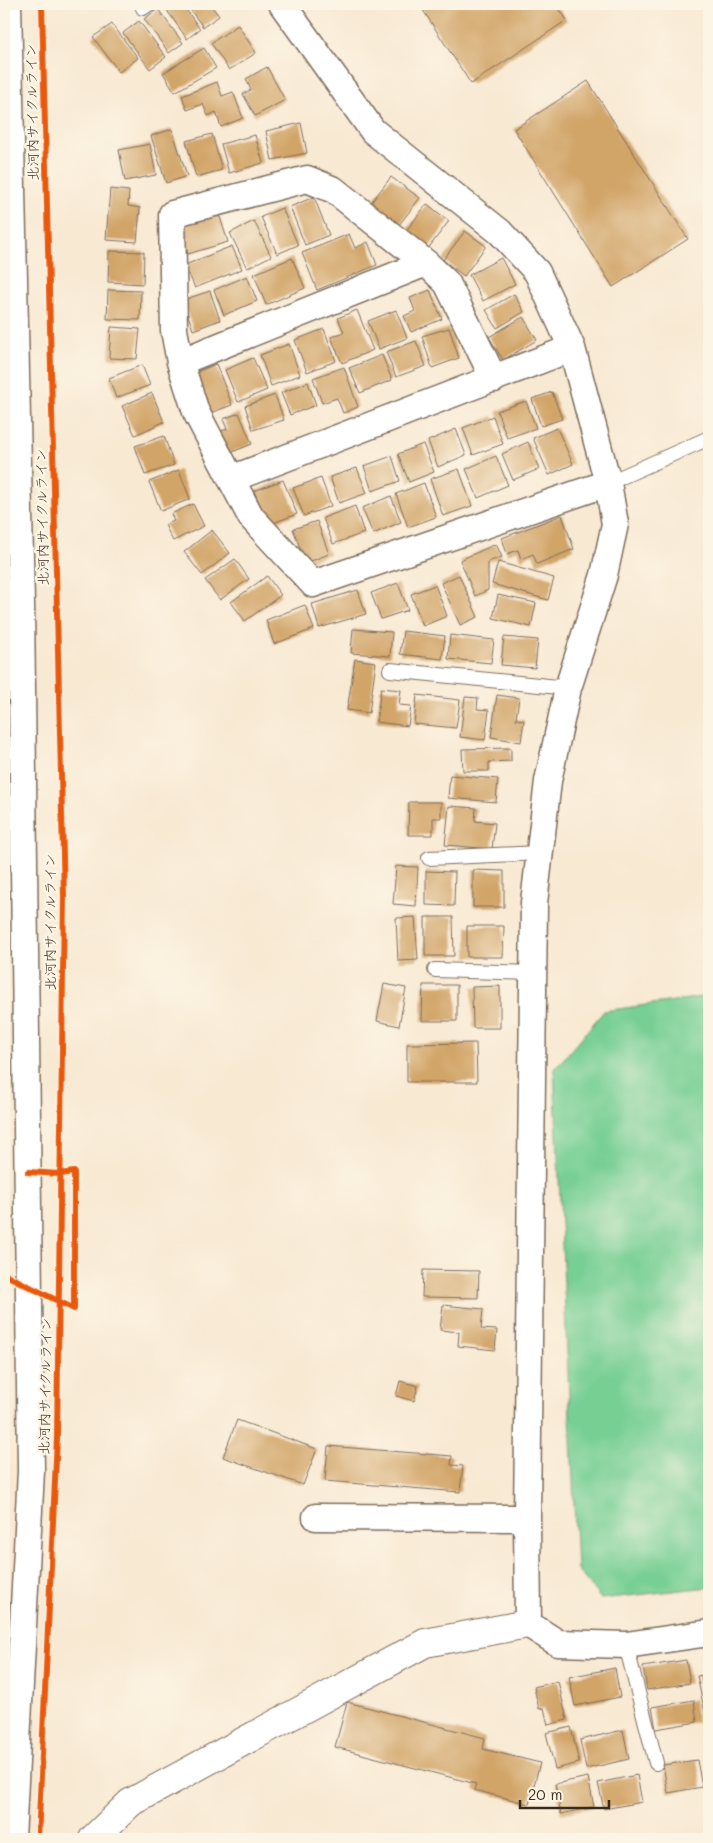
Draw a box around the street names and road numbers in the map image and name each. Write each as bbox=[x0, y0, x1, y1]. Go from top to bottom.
street label: 北河内サイクルライン bbox=[21, 43, 42, 181]
street label: 北河内サイクルライン bbox=[31, 448, 52, 586]
street label: 北河内サイクルライン bbox=[40, 853, 59, 991]
street label: 北河内サイクルライン bbox=[34, 1317, 55, 1455]

